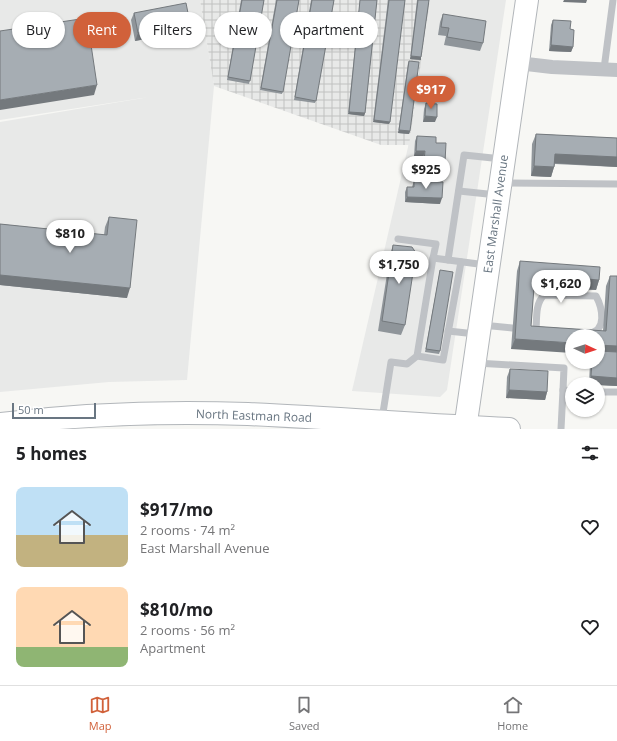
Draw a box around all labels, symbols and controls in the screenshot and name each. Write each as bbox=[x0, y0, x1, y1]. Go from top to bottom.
chip: Buy bbox=[12, 12, 65, 48]
chip: Rent bbox=[73, 12, 131, 48]
chip: Filters bbox=[139, 12, 206, 48]
chip: New bbox=[214, 12, 272, 48]
chip: Apartment bbox=[280, 12, 378, 48]
pin: $917 bbox=[407, 76, 455, 110]
text: $917 bbox=[416, 80, 446, 98]
street label: East Marshall Avenue bbox=[479, 153, 512, 274]
pin: $925 bbox=[402, 156, 450, 190]
text: $925 bbox=[411, 160, 441, 178]
pin: $810 bbox=[46, 220, 94, 254]
text: $810 bbox=[55, 224, 85, 242]
pin: $1,750 bbox=[366, 251, 432, 285]
text: $1,750 bbox=[379, 255, 419, 273]
pin: $1,620 bbox=[528, 270, 594, 304]
text: $1,620 bbox=[541, 274, 581, 292]
north arrow bbox=[565, 329, 605, 369]
map controls bbox=[565, 329, 605, 417]
button: layers bbox=[565, 377, 605, 417]
scale bar bbox=[12, 401, 96, 420]
text: 50 m bbox=[18, 402, 44, 417]
street label: North Eastman Road bbox=[196, 405, 312, 426]
text: 5 homes bbox=[16, 442, 87, 465]
icon: filters bbox=[579, 442, 601, 464]
text: $917/mo bbox=[140, 498, 213, 521]
icon: home bbox=[48, 503, 96, 551]
icon: heart bbox=[579, 516, 601, 538]
text: 2 rooms · 74 m² bbox=[140, 521, 235, 539]
text: East Marshall Avenue bbox=[140, 539, 269, 557]
text: $810/mo bbox=[140, 598, 213, 621]
icon: home bbox=[48, 603, 96, 651]
icon: heart bbox=[579, 616, 601, 638]
text: 2 rooms · 56 m² bbox=[140, 621, 235, 639]
text: Apartment bbox=[140, 639, 205, 657]
tab: Map bbox=[89, 694, 112, 733]
tab: Saved bbox=[289, 694, 320, 733]
tab: Home bbox=[497, 694, 528, 733]

